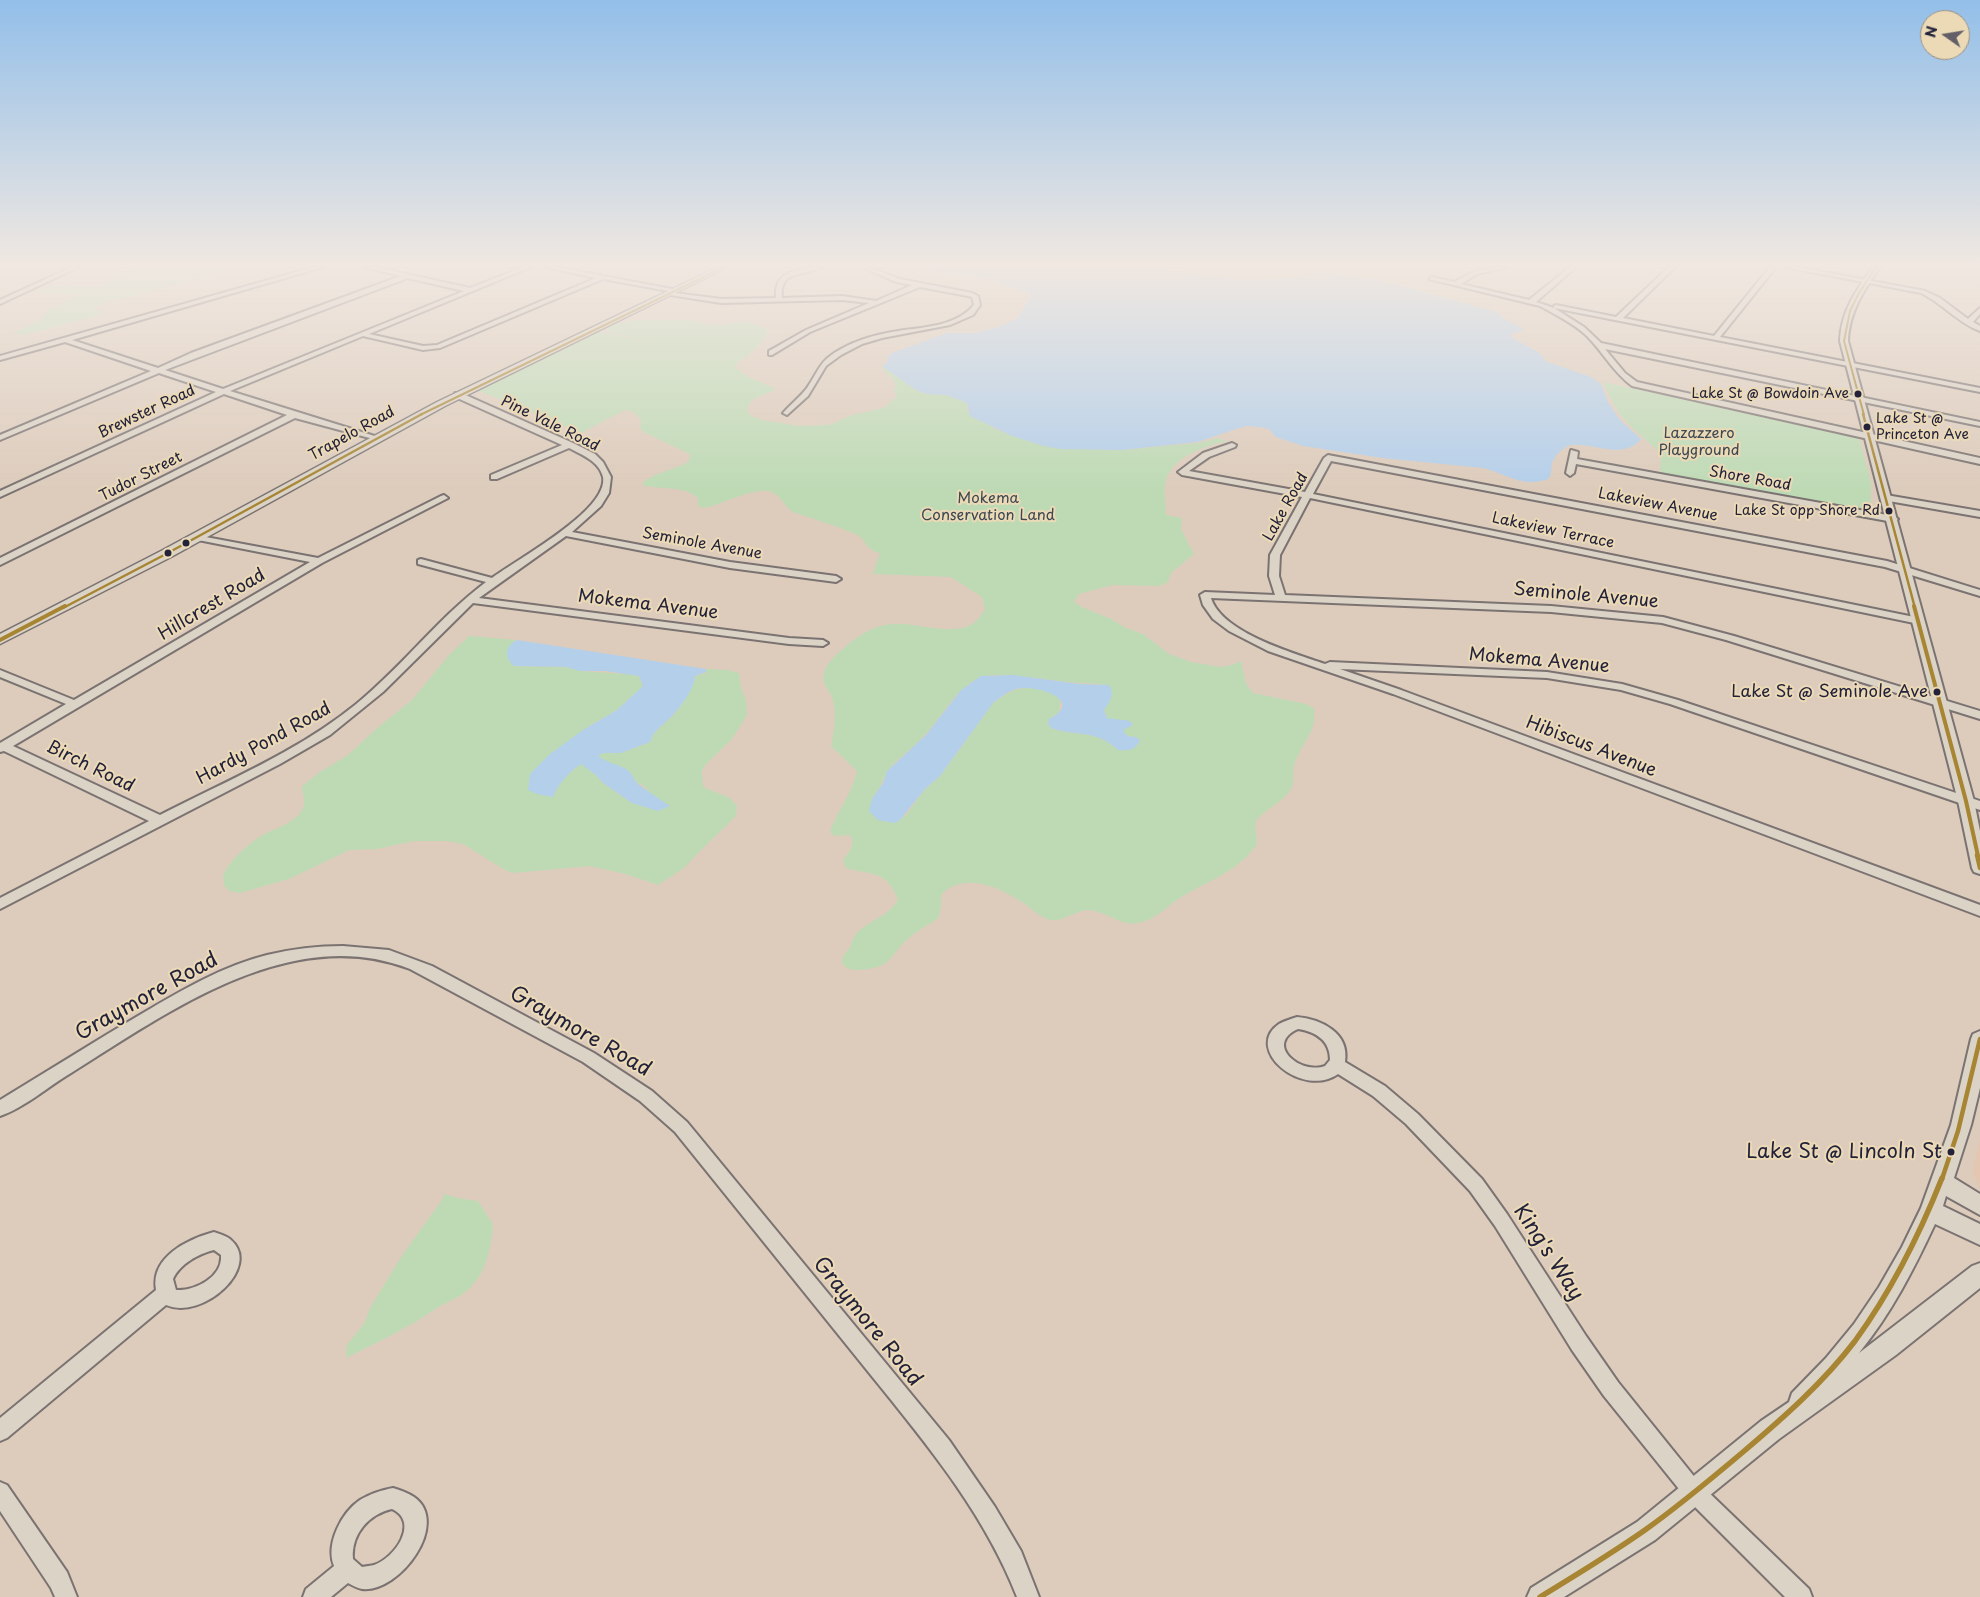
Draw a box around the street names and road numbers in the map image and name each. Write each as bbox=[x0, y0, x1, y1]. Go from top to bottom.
street label: Brewster Road bbox=[96, 382, 198, 442]
street label: Pine Vale Road bbox=[498, 392, 602, 456]
street label: Trapelo Road bbox=[306, 403, 398, 465]
street label: Tudor Street bbox=[97, 448, 185, 506]
street label: Shore Road bbox=[1708, 463, 1792, 495]
street label: Lake Road bbox=[1260, 470, 1312, 544]
street label: Lakeview Avenue bbox=[1597, 485, 1719, 525]
street label: Lakeview Terrace bbox=[1490, 509, 1616, 553]
street label: Seminole Avenue bbox=[641, 525, 763, 563]
street label: Hillcrest Road bbox=[155, 565, 269, 645]
street label: Seminole Avenue bbox=[1512, 579, 1660, 613]
street label: Mokema Avenue bbox=[577, 586, 719, 624]
street label: Mokema Avenue bbox=[1468, 644, 1610, 678]
street label: Hardy Pond Road bbox=[193, 698, 335, 790]
street label: Hibiscus Avenue bbox=[1523, 712, 1659, 782]
street label: Birch Road bbox=[42, 736, 138, 798]
street label: Graymore Road bbox=[71, 947, 223, 1047]
street label: Graymore Road bbox=[505, 981, 655, 1083]
street label: King's Way bbox=[1508, 1200, 1588, 1306]
street label: Graymore Road bbox=[807, 1252, 927, 1392]

